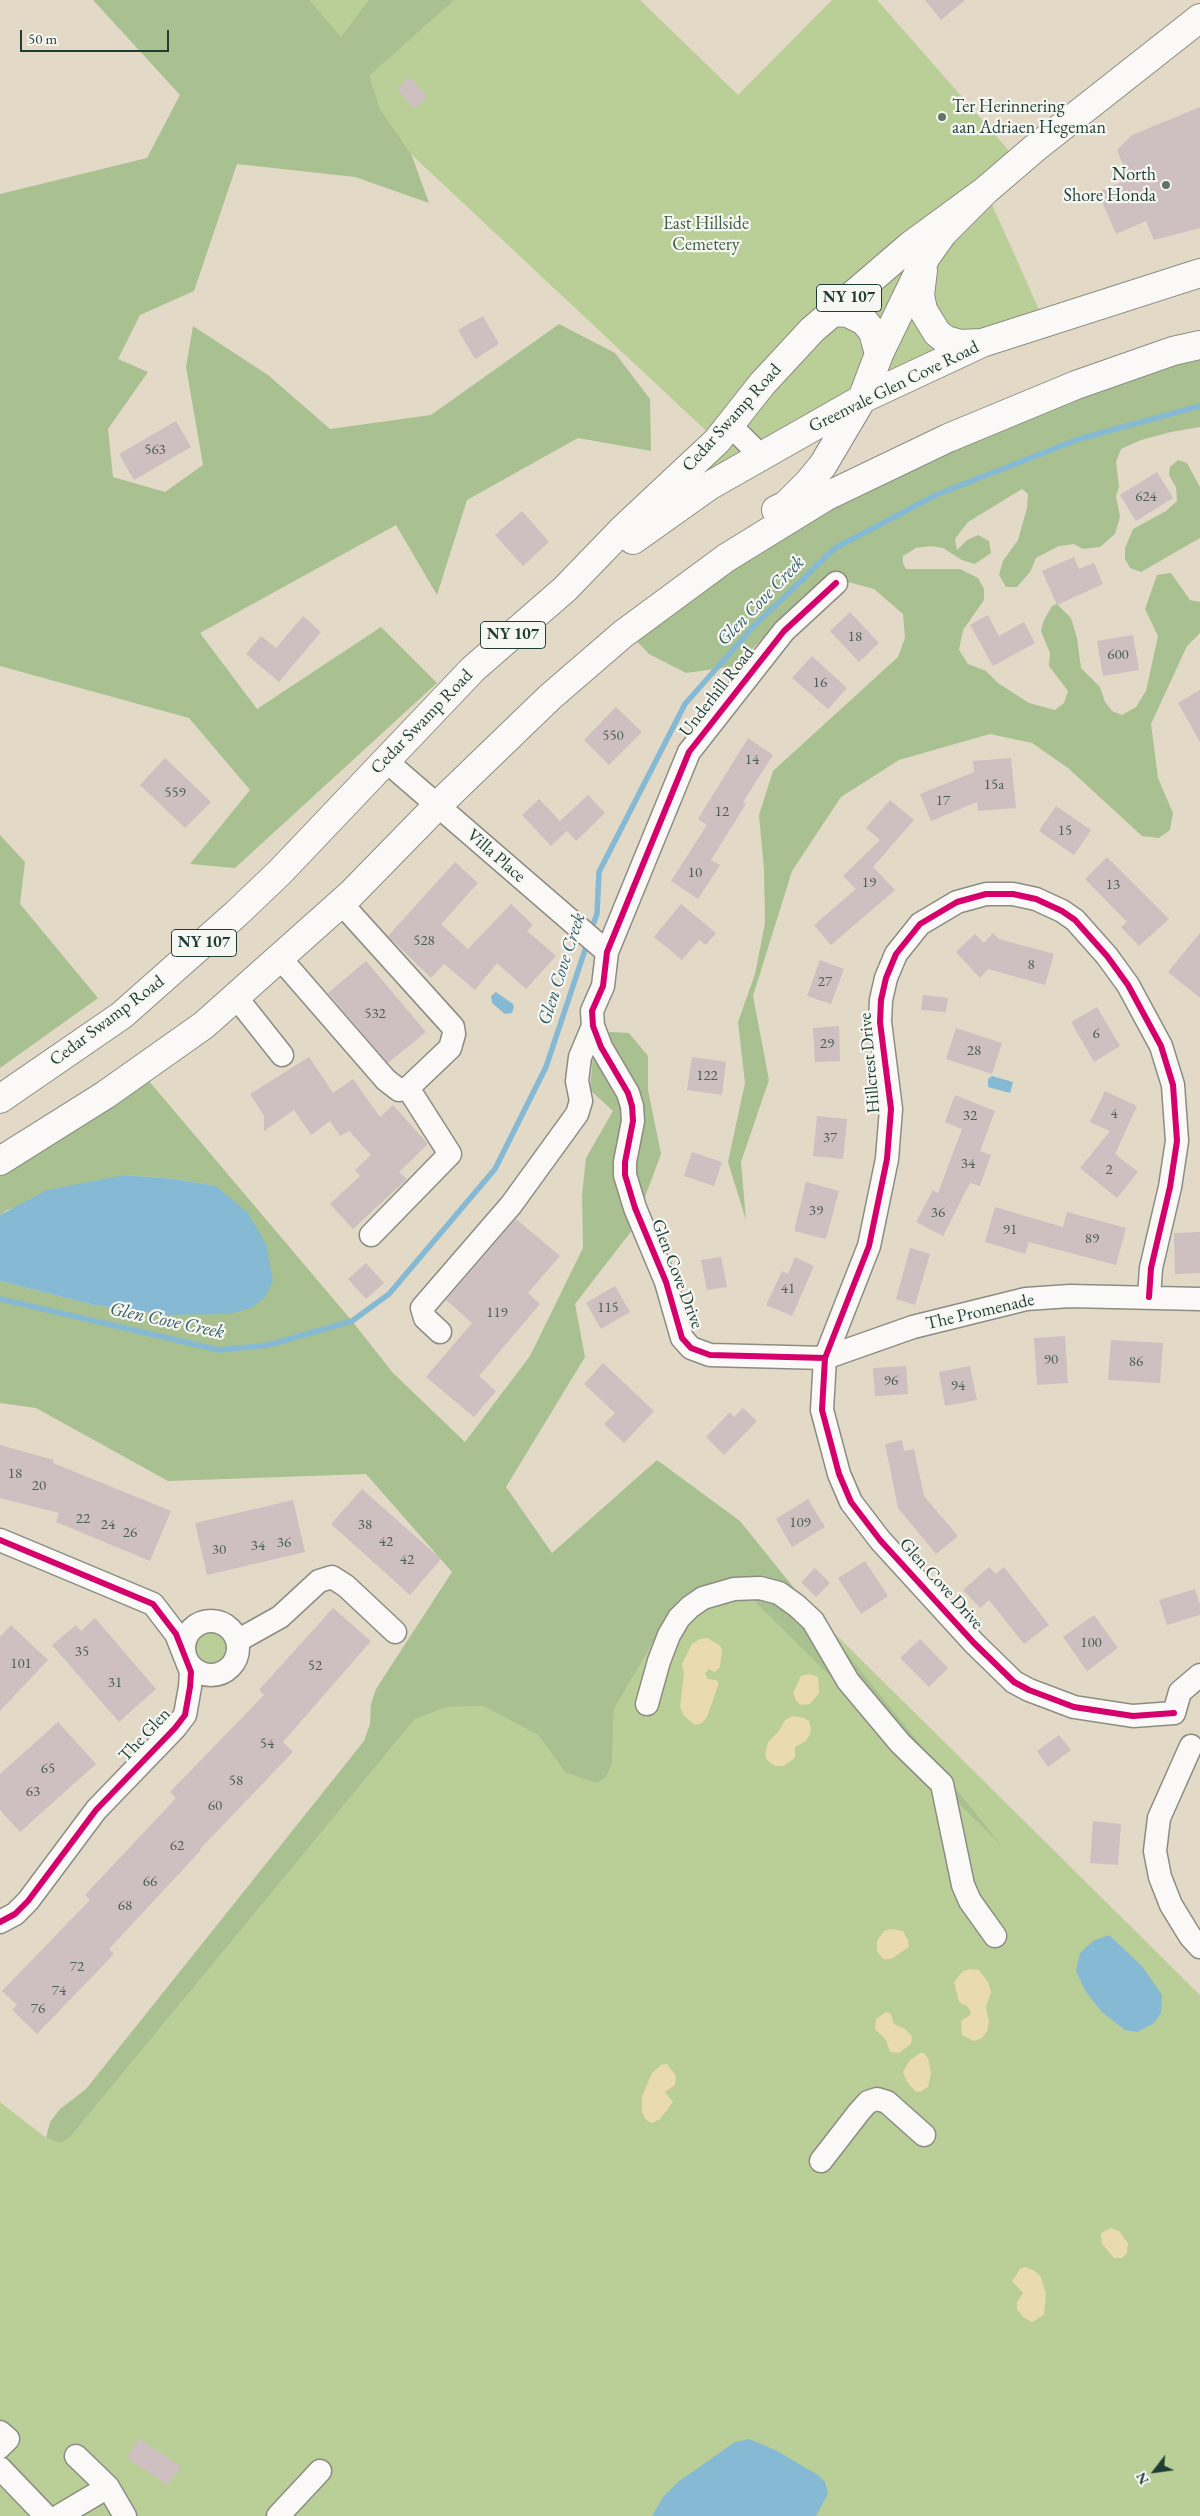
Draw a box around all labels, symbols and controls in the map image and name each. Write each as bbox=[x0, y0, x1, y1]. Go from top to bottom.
scale bar bbox=[22, 20, 171, 52]
text: 50 m bbox=[28, 29, 57, 48]
place label: Ter Herinnering aan Adriaen Hegeman bbox=[952, 96, 1106, 138]
marker: Ter Herinnering aan Adriaen Hegeman bbox=[936, 111, 948, 123]
place label: North Shore Honda bbox=[1064, 164, 1156, 206]
marker: North Shore Honda bbox=[1160, 179, 1172, 191]
park label: East Hillside Cemetery bbox=[663, 213, 749, 255]
road number: NY 107 bbox=[816, 284, 882, 312]
street label: Greenvale Glen Cove Road bbox=[805, 336, 983, 438]
street label: Cedar Swamp Road bbox=[678, 360, 786, 476]
house number: 563 bbox=[144, 441, 166, 459]
house number: 624 bbox=[1135, 488, 1157, 506]
water label: Glen Cove Creek bbox=[712, 551, 810, 651]
road number: NY 107 bbox=[480, 622, 546, 648]
house number: 18 bbox=[848, 628, 862, 646]
street label: Underhill Road bbox=[675, 643, 759, 741]
house number: 600 bbox=[1107, 646, 1129, 664]
street label: Cedar Swamp Road bbox=[366, 665, 478, 779]
house number: 16 bbox=[813, 674, 827, 692]
house number: 550 bbox=[602, 727, 624, 745]
house number: 14 bbox=[745, 751, 759, 769]
house number: 15a bbox=[984, 776, 1004, 794]
house number: 559 bbox=[164, 784, 186, 802]
house number: 17 bbox=[936, 792, 950, 810]
house number: 12 bbox=[715, 803, 729, 821]
house number: 15 bbox=[1058, 822, 1072, 840]
street label: Villa Place bbox=[462, 825, 530, 887]
house number: 10 bbox=[688, 864, 702, 882]
house number: 19 bbox=[862, 874, 876, 892]
house number: 13 bbox=[1106, 876, 1120, 894]
water label: Glen Cove Creek bbox=[533, 910, 591, 1028]
road number: NY 107 bbox=[172, 930, 236, 956]
house number: 528 bbox=[413, 932, 435, 950]
house number: 8 bbox=[1027, 956, 1035, 974]
street label: Cedar Swamp Road bbox=[45, 971, 169, 1071]
house number: 27 bbox=[818, 973, 832, 991]
house number: 532 bbox=[364, 1005, 386, 1023]
street label: Hillcrest Drive bbox=[855, 1012, 885, 1114]
house number: 6 bbox=[1092, 1025, 1100, 1043]
house number: 29 bbox=[820, 1035, 834, 1053]
house number: 28 bbox=[967, 1042, 981, 1060]
house number: 122 bbox=[696, 1067, 718, 1085]
house number: 4 bbox=[1110, 1105, 1118, 1123]
house number: 32 bbox=[963, 1107, 977, 1125]
house number: 37 bbox=[823, 1129, 837, 1147]
house number: 34 bbox=[961, 1155, 975, 1173]
house number: 2 bbox=[1105, 1161, 1113, 1179]
house number: 39 bbox=[809, 1202, 823, 1220]
house number: 36 bbox=[931, 1204, 945, 1222]
street label: Glen Cove Drive bbox=[646, 1216, 708, 1332]
house number: 91 bbox=[1003, 1221, 1017, 1239]
house number: 89 bbox=[1085, 1230, 1099, 1248]
house number: 41 bbox=[781, 1280, 795, 1298]
street label: The Promenade bbox=[924, 1289, 1036, 1335]
water label: Glen Cove Creek bbox=[108, 1298, 226, 1344]
house number: 115 bbox=[597, 1299, 619, 1317]
house number: 119 bbox=[486, 1304, 508, 1322]
house number: 90 bbox=[1044, 1351, 1058, 1369]
house number: 86 bbox=[1129, 1353, 1143, 1371]
house number: 96 bbox=[884, 1372, 898, 1390]
house number: 94 bbox=[951, 1377, 965, 1395]
house number: 18 bbox=[8, 1465, 22, 1483]
house number: 20 bbox=[32, 1477, 46, 1495]
house number: 22 bbox=[76, 1510, 90, 1528]
house number: 109 bbox=[789, 1514, 811, 1532]
house number: 24 bbox=[101, 1516, 115, 1534]
house number: 38 bbox=[358, 1516, 372, 1534]
house number: 26 bbox=[123, 1524, 137, 1542]
house number: 42 bbox=[379, 1533, 393, 1551]
house number: 36 bbox=[277, 1534, 291, 1552]
street label: Glen Cove Drive bbox=[894, 1534, 988, 1634]
house number: 34 bbox=[251, 1537, 265, 1555]
house number: 30 bbox=[212, 1541, 226, 1559]
house number: 42 bbox=[400, 1551, 414, 1569]
house number: 100 bbox=[1080, 1634, 1102, 1652]
house number: 35 bbox=[75, 1643, 89, 1661]
house number: 101 bbox=[10, 1655, 32, 1673]
house number: 52 bbox=[308, 1657, 322, 1675]
house number: 31 bbox=[108, 1674, 122, 1692]
street label: The Glen bbox=[115, 1704, 175, 1766]
house number: 54 bbox=[260, 1735, 274, 1753]
house number: 65 bbox=[41, 1760, 55, 1778]
house number: 58 bbox=[229, 1772, 243, 1790]
house number: 63 bbox=[26, 1783, 40, 1801]
house number: 60 bbox=[208, 1797, 222, 1815]
house number: 62 bbox=[170, 1837, 184, 1855]
house number: 66 bbox=[143, 1873, 157, 1891]
house number: 68 bbox=[118, 1897, 132, 1915]
house number: 72 bbox=[70, 1958, 84, 1976]
house number: 74 bbox=[52, 1982, 66, 2000]
house number: 76 bbox=[31, 2000, 45, 2018]
north arrow bbox=[1130, 2446, 1180, 2496]
text: N bbox=[1131, 2469, 1153, 2488]

